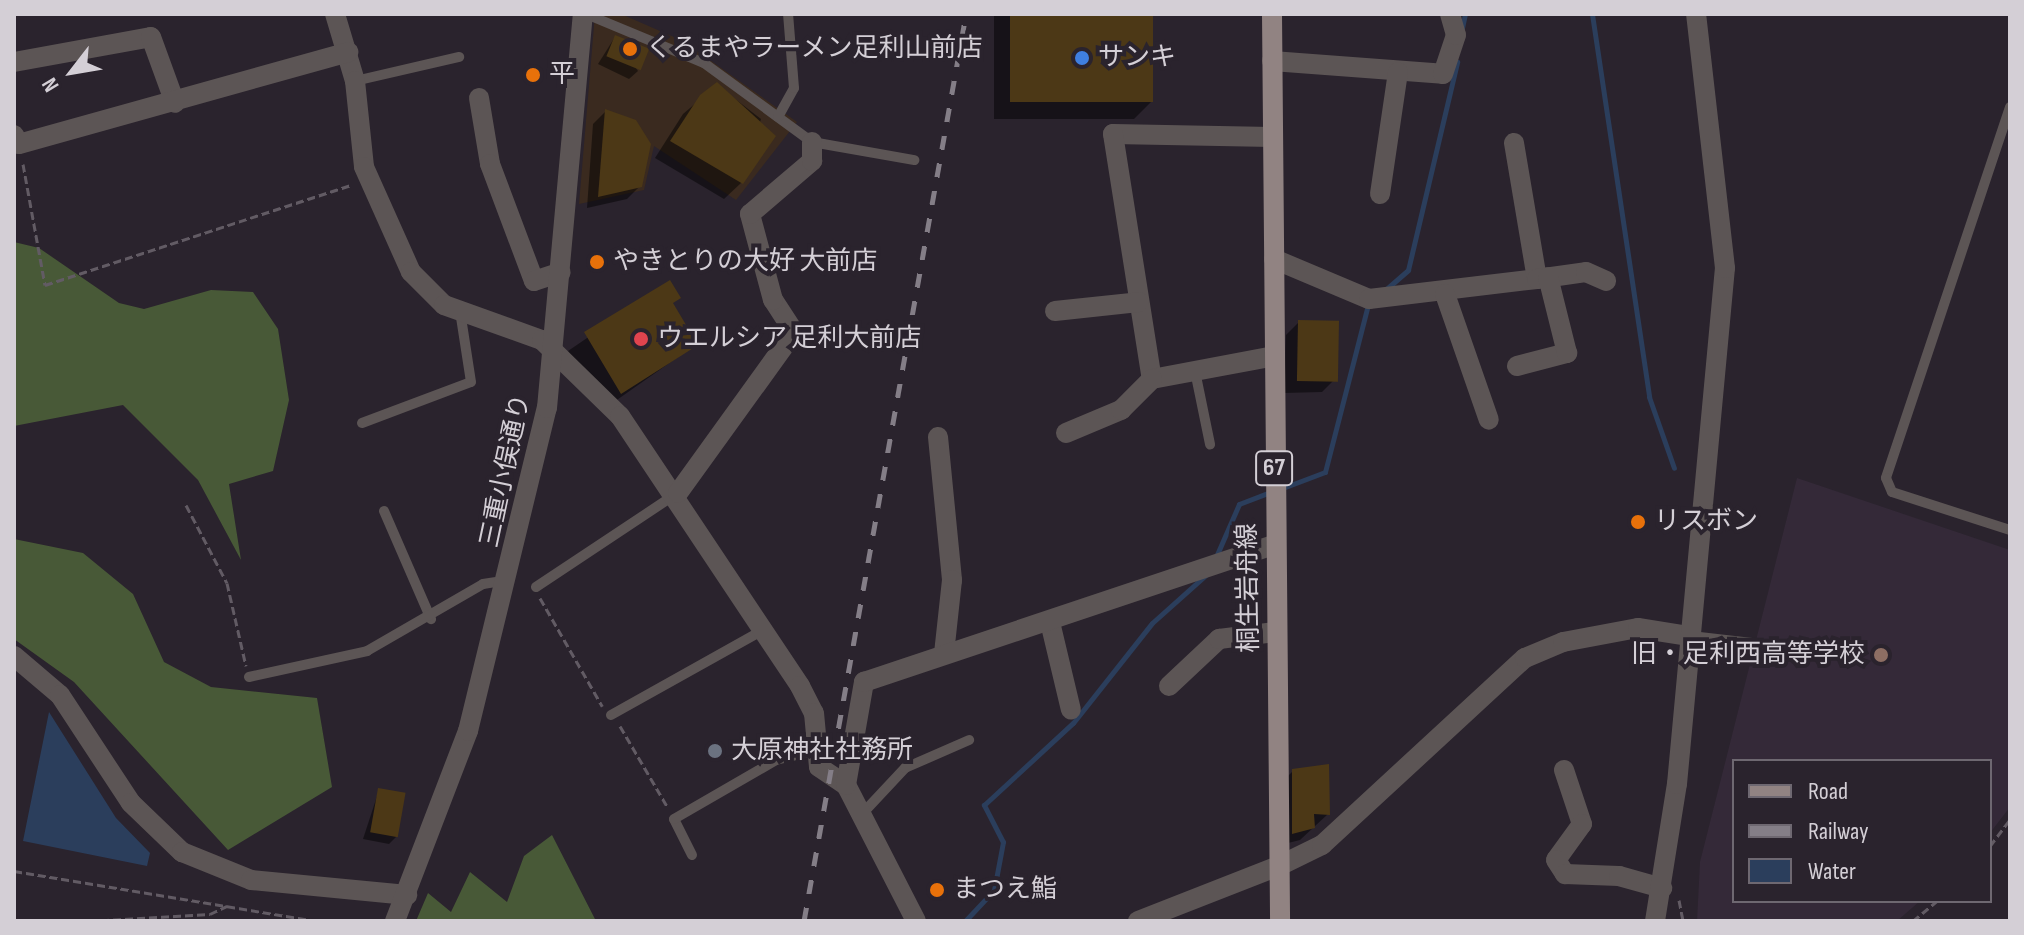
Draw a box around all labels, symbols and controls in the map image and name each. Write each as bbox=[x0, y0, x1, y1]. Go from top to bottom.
north arrow bbox=[32, 32, 112, 112]
place label: くるまやラーメン足利山前店 bbox=[646, 33, 984, 65]
marker: くるまやラーメン足利山前店 bbox=[621, 40, 639, 58]
place label: サンキ bbox=[1098, 42, 1176, 74]
marker: サンキ bbox=[1073, 49, 1091, 67]
place label: 平 bbox=[549, 59, 575, 91]
marker: 平 bbox=[524, 66, 542, 84]
text: N bbox=[36, 73, 66, 97]
place label: やきとりの大好 大前店 bbox=[613, 246, 877, 278]
marker: やきとりの大好 大前店 bbox=[588, 253, 606, 271]
place label: ウエルシア 足利大前店 bbox=[657, 323, 921, 355]
marker: ウエルシア 足利大前店 bbox=[632, 330, 650, 348]
street label: 三重小俣通り bbox=[475, 391, 537, 551]
road number: 67 bbox=[1254, 448, 1294, 488]
place label: リスボン bbox=[1654, 506, 1758, 538]
marker: リスボン bbox=[1629, 513, 1647, 531]
street label: 桐生岩舟線 bbox=[1232, 523, 1266, 653]
place label: 旧・足利西高等学校 bbox=[1631, 639, 1865, 671]
marker: 旧・足利西高等学校 bbox=[1872, 646, 1890, 664]
place label: 大原神社社務所 bbox=[731, 735, 913, 767]
marker: 大原神社社務所 bbox=[706, 742, 724, 760]
legend bbox=[1732, 759, 1992, 903]
text: Road bbox=[1808, 777, 1848, 806]
text: Railway bbox=[1808, 817, 1868, 846]
text: Water bbox=[1808, 857, 1856, 886]
place label: まつえ鮨 bbox=[953, 874, 1057, 906]
marker: まつえ鮨 bbox=[928, 881, 946, 899]

